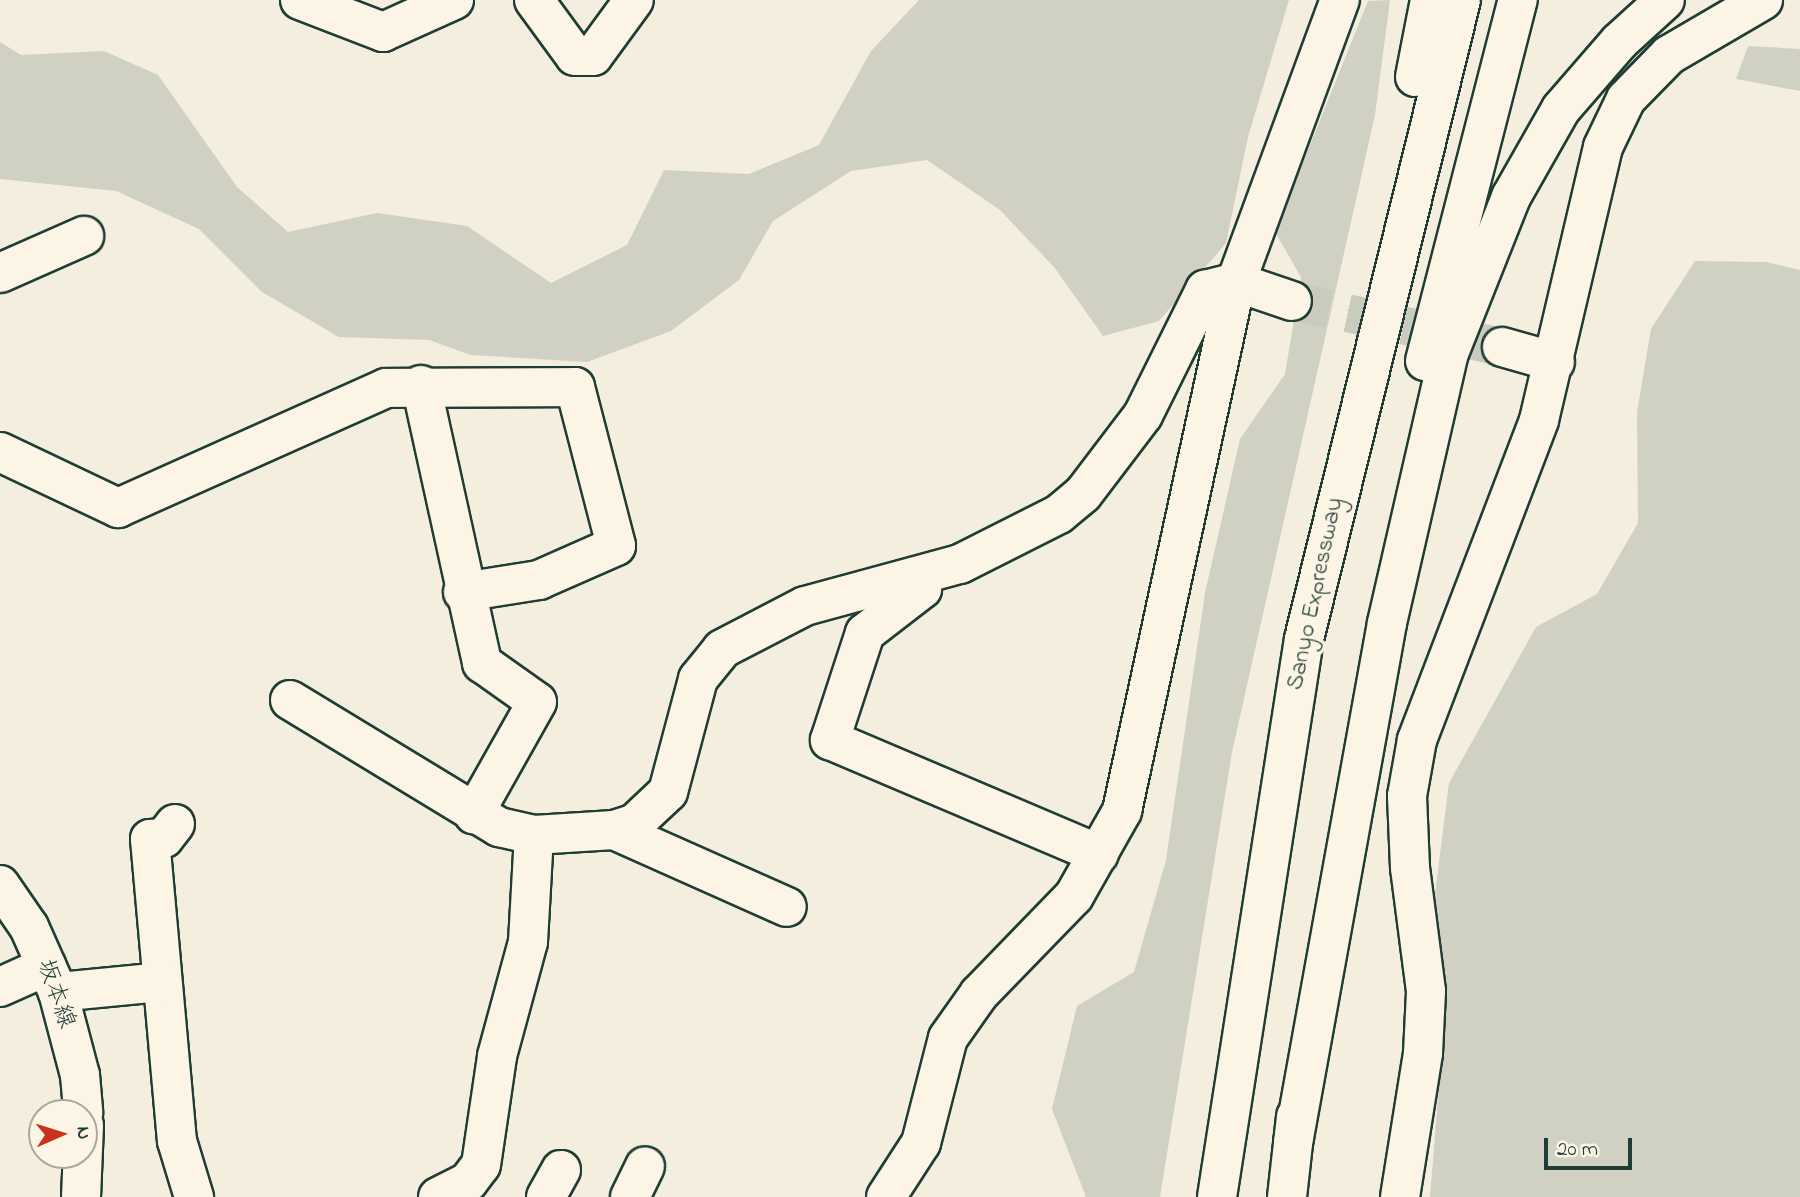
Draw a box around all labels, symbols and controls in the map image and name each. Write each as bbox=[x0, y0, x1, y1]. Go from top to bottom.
street label: Sanyo Expressway bbox=[1282, 495, 1350, 693]
street label: 坂本線 bbox=[30, 955, 80, 1033]
north arrow bbox=[28, 1099, 98, 1169]
scale bar bbox=[1548, 1124, 1636, 1168]
text: N bbox=[69, 1126, 96, 1140]
text: 20 m bbox=[1557, 1135, 1598, 1165]

